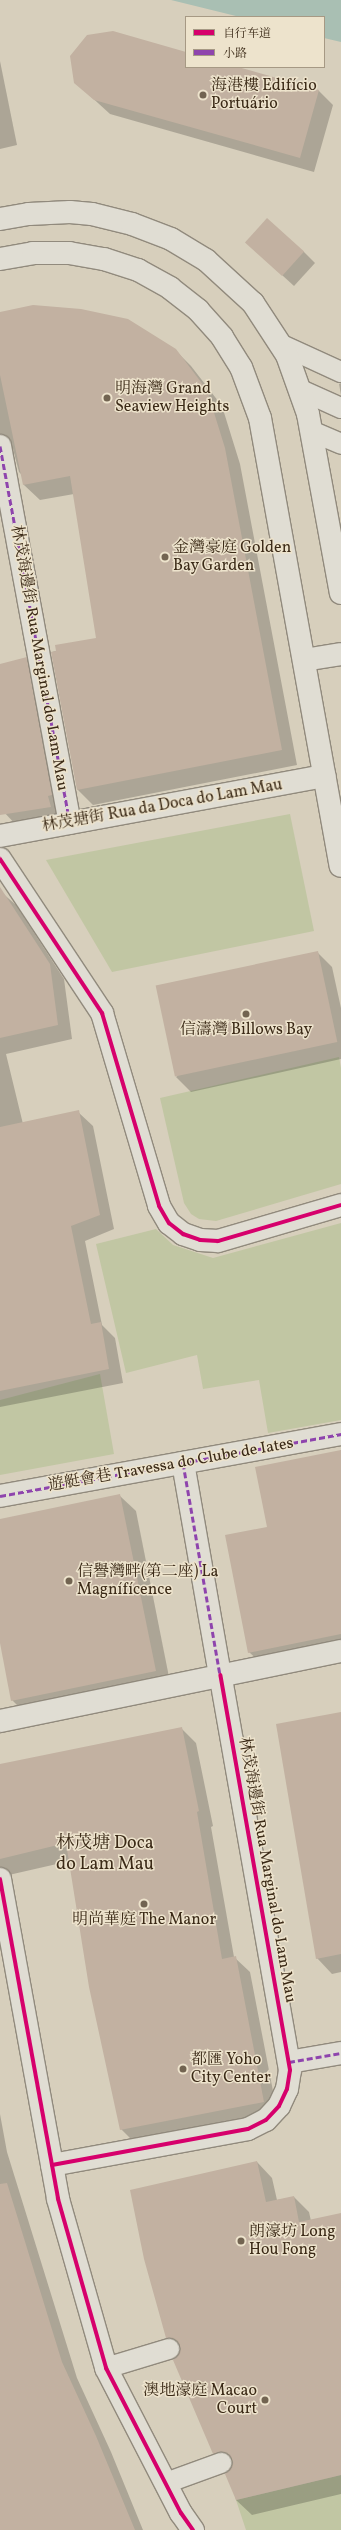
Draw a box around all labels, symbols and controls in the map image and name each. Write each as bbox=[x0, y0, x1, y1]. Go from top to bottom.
legend bbox=[185, 16, 325, 68]
text: 自行车道 bbox=[223, 26, 271, 42]
text: 小路 bbox=[223, 46, 247, 62]
place label: 海港樓 Edifício Portuário bbox=[211, 76, 317, 114]
marker: 海港樓 Edifício Portuário bbox=[198, 90, 208, 100]
place label: 明海灣 Grand Seaview Heights bbox=[115, 379, 230, 417]
marker: 明海灣 Grand Seaview Heights bbox=[102, 393, 112, 403]
street label: 林茂海邊街 Rua Marginal do Lam Mau bbox=[6, 524, 72, 792]
place label: 金灣豪庭 Golden Bay Garden bbox=[173, 538, 291, 576]
marker: 金灣豪庭 Golden Bay Garden bbox=[160, 552, 170, 562]
street label: 林茂塘街 Rua da Doca do Lam Mau bbox=[40, 775, 284, 837]
marker: 信濤灣 Billows Bay bbox=[241, 1009, 251, 1019]
place label: 信濤灣 Billows Bay bbox=[180, 1020, 312, 1040]
street label: 遊艇會巷 Travessa do Clube de Iates bbox=[47, 1434, 295, 1496]
place label: 信譽灣畔(第二座) La Magnífícence bbox=[77, 1562, 218, 1600]
marker: 信譽灣畔(第二座) La Magnífícence bbox=[64, 1576, 74, 1586]
street label: 林茂海邊街 Rua Marginal do Lam Mau bbox=[234, 1736, 300, 2004]
district label: 林茂塘 Doca do Lam Mau bbox=[51, 1834, 159, 1876]
marker: 明尚華庭 The Manor bbox=[139, 1899, 149, 1909]
place label: 明尚華庭 The Manor bbox=[72, 1910, 216, 1930]
place label: 都匯 Yoho City Center bbox=[191, 2050, 271, 2088]
marker: 都匯 Yoho City Center bbox=[178, 2064, 188, 2074]
place label: 朗濠坊 Long Hou Fong bbox=[249, 2222, 335, 2260]
marker: 朗濠坊 Long Hou Fong bbox=[236, 2236, 246, 2246]
place label: 澳地濠庭 Macao Court bbox=[143, 2381, 257, 2419]
marker: 澳地濠庭 Macao Court bbox=[260, 2395, 270, 2405]

